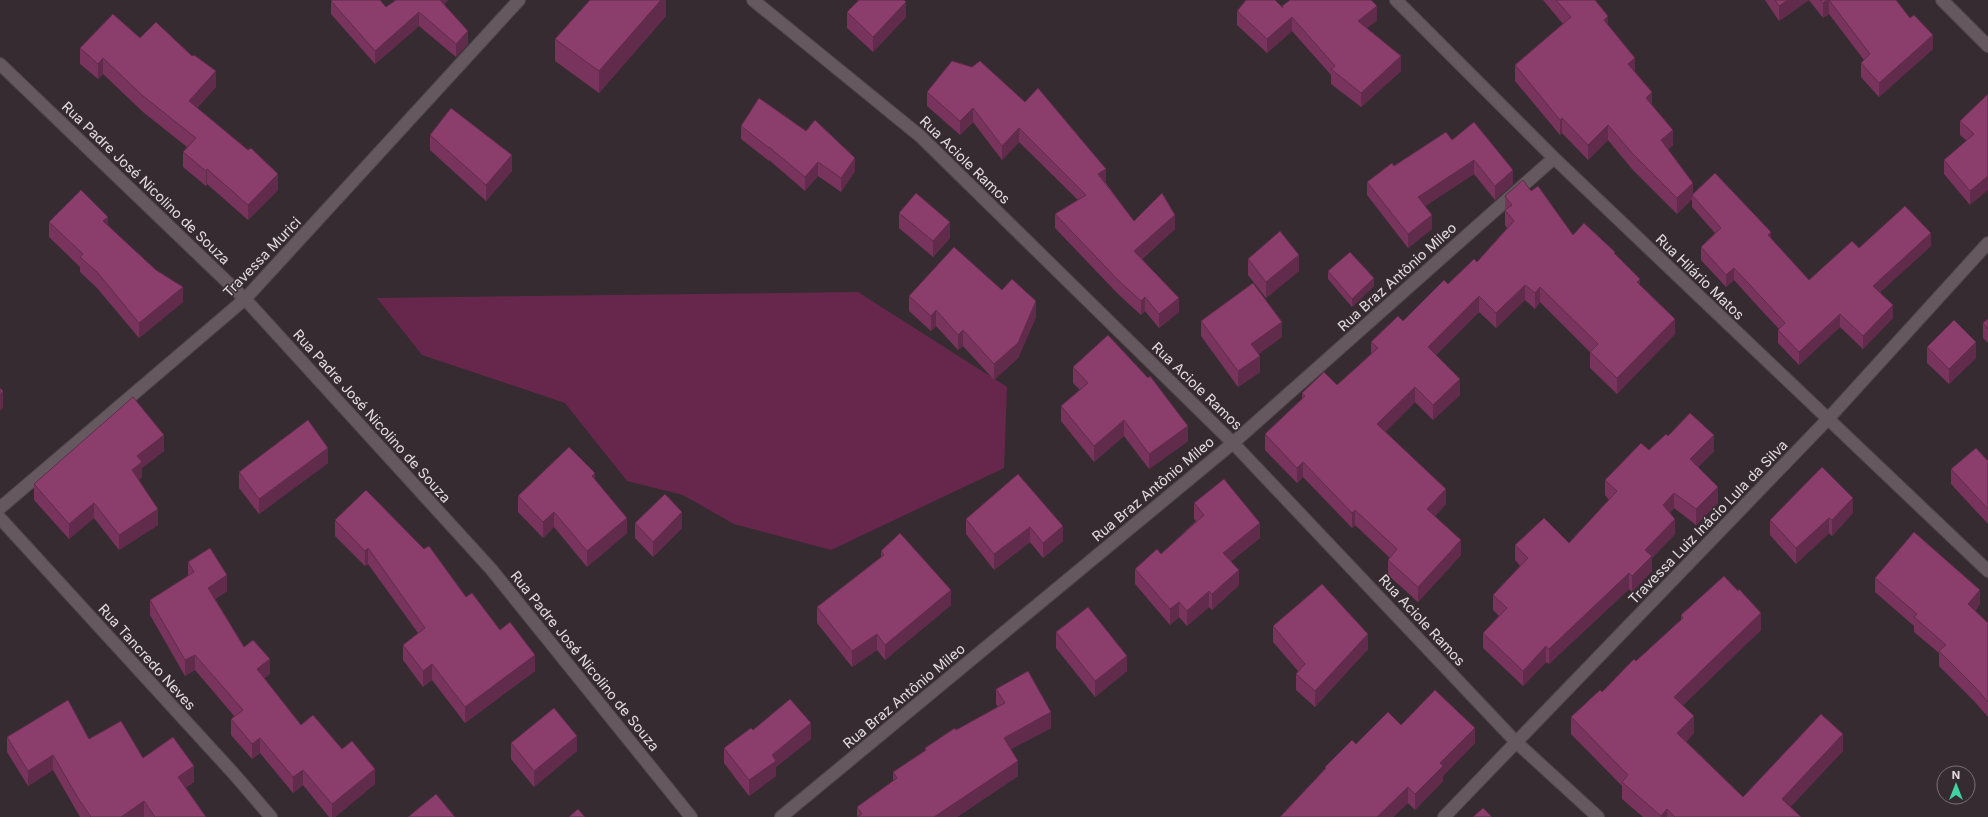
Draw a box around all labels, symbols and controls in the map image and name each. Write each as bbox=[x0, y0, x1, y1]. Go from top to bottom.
street label: Rua Padre José Nicolino de Souza bbox=[59, 98, 234, 268]
street label: Rua Aciole Ramos bbox=[917, 112, 1014, 207]
street label: Travessa Murici bbox=[219, 213, 304, 300]
street label: Rua Braz Antônio Mileo bbox=[1334, 219, 1459, 334]
street label: Rua Hilário Matos bbox=[1653, 230, 1748, 323]
street label: Rua Padre José Nicolino de Souza bbox=[290, 326, 455, 506]
street label: Rua Aciole Ramos bbox=[1149, 338, 1246, 433]
street label: Rua Braz Antônio Mileo bbox=[1088, 433, 1217, 545]
street label: Travessa Luiz Inácio Lula da Silva bbox=[1625, 436, 1791, 607]
street label: Rua Padre José Nicolino de Souza bbox=[507, 567, 663, 754]
street label: Rua Aciole Ramos bbox=[1376, 570, 1469, 669]
street label: Rua Tancredo Neves bbox=[95, 600, 199, 713]
street label: Rua Braz Antônio Mileo bbox=[839, 640, 968, 752]
north arrow bbox=[1936, 765, 1976, 805]
text: N bbox=[1952, 768, 1960, 782]

